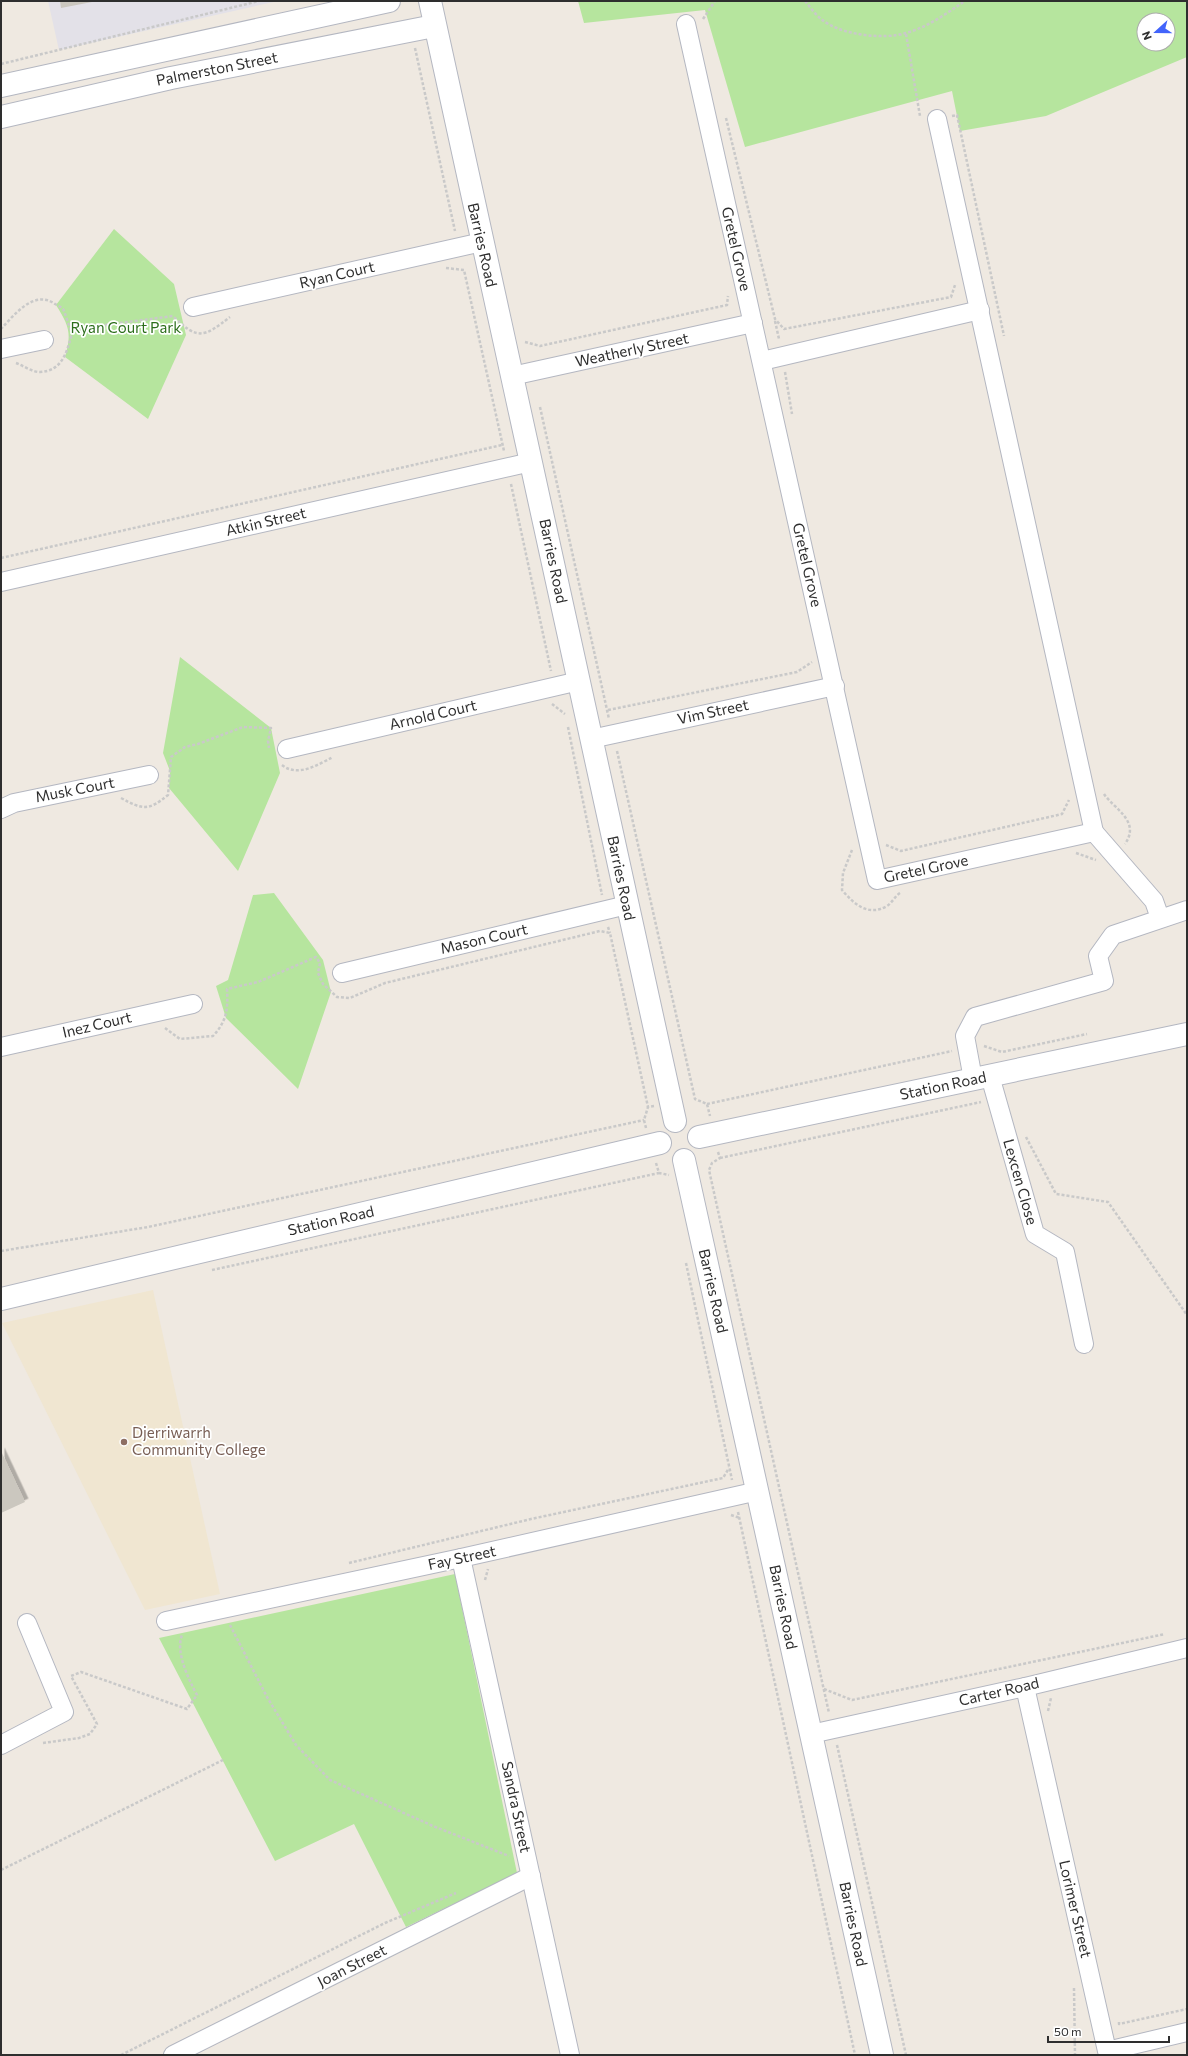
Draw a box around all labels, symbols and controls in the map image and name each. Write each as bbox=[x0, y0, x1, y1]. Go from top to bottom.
north arrow bbox=[1136, 12, 1176, 52]
text: N bbox=[1139, 30, 1154, 42]
street label: Palmerston Street bbox=[154, 47, 279, 89]
street label: Barries Road bbox=[465, 201, 501, 289]
street label: Gretel Grove bbox=[719, 205, 755, 293]
street label: Ryan Court bbox=[297, 257, 376, 291]
park label: Ryan Court Park bbox=[71, 318, 181, 336]
street label: Weatherly Street bbox=[573, 328, 690, 370]
street label: Atkin Street bbox=[224, 503, 308, 539]
street label: Barries Road bbox=[536, 517, 572, 605]
street label: Gretel Grove bbox=[790, 521, 826, 609]
street label: Arnold Court bbox=[387, 695, 478, 733]
street label: Vim Street bbox=[675, 695, 750, 727]
street label: Musk Court bbox=[34, 773, 116, 806]
street label: Barries Road bbox=[604, 834, 640, 922]
street label: Gretel Grove bbox=[882, 850, 970, 886]
street label: Mason Court bbox=[438, 919, 529, 957]
street label: Inez Court bbox=[60, 1007, 133, 1041]
street label: Station Road bbox=[898, 1067, 988, 1103]
street label: Lexcen Close bbox=[1000, 1137, 1042, 1227]
street label: Station Road bbox=[286, 1201, 376, 1239]
street label: Barries Road bbox=[696, 1247, 732, 1335]
place label: Djerriwarrh Community College bbox=[132, 1423, 266, 1458]
marker: Djerriwarrh Community College bbox=[119, 1437, 129, 1447]
street label: Fay Street bbox=[426, 1541, 497, 1573]
street label: Barries Road bbox=[766, 1563, 802, 1651]
street label: Carter Road bbox=[957, 1673, 1041, 1709]
street label: Sandra Street bbox=[499, 1760, 535, 1854]
street label: Lorimer Street bbox=[1056, 1858, 1096, 1959]
street label: Barries Road bbox=[836, 1880, 872, 1968]
street label: Joan Street bbox=[314, 1940, 389, 1990]
scale bar bbox=[1048, 2018, 1169, 2044]
text: 50 m bbox=[1054, 2024, 1082, 2038]

